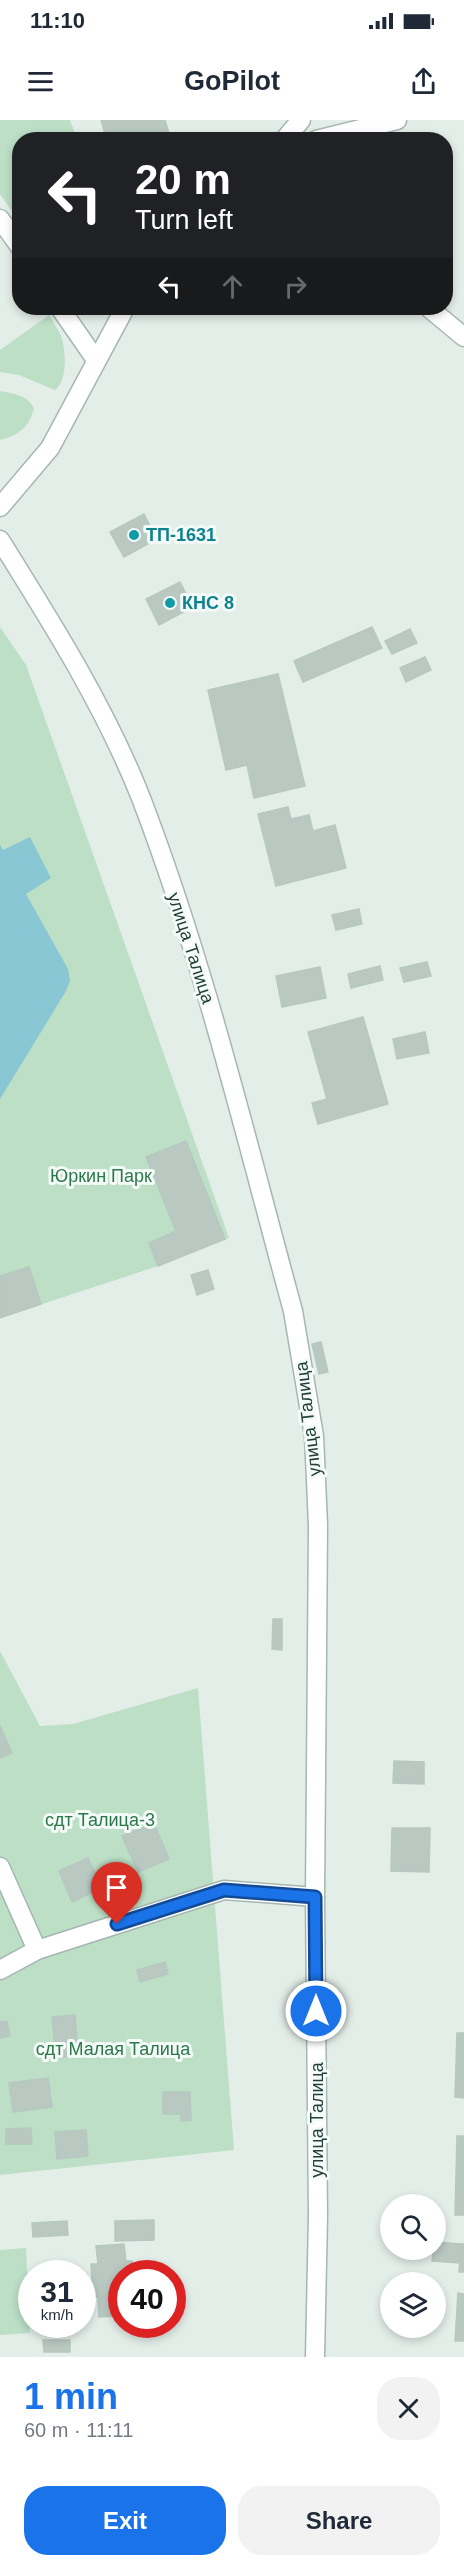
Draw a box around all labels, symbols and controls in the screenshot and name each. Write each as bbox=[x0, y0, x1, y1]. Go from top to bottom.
text: 11:10 bbox=[30, 8, 85, 33]
icon: menu bbox=[24, 65, 57, 98]
icon: share bbox=[407, 65, 440, 98]
text: GoPilot bbox=[184, 66, 280, 96]
icon: left bbox=[36, 156, 114, 234]
text: 20 m bbox=[135, 156, 231, 203]
text: Turn left bbox=[135, 205, 233, 235]
icon: left bbox=[153, 270, 186, 303]
icon: ahead bbox=[216, 270, 249, 303]
icon: right bbox=[279, 270, 312, 303]
place label: ТП-1631 bbox=[146, 525, 216, 545]
marker: ТП-1631 bbox=[127, 528, 141, 542]
place label: КНС 8 bbox=[182, 593, 234, 613]
marker: КНС 8 bbox=[163, 596, 177, 610]
street label: улица Талица bbox=[164, 890, 219, 1007]
park label: Юркин Парк bbox=[50, 1166, 152, 1186]
street label: улица Талица bbox=[291, 1359, 325, 1478]
park label: сдт Талица-3 bbox=[45, 1810, 155, 1830]
pin bbox=[91, 1862, 142, 1924]
icon: arrive bbox=[100, 1871, 133, 1904]
position arrow bbox=[284, 1979, 348, 2043]
park label: сдт Малая Талица bbox=[36, 2039, 191, 2059]
street label: улица Талица bbox=[307, 2061, 327, 2178]
map controls bbox=[380, 2194, 446, 2338]
button: search bbox=[380, 2194, 446, 2260]
speed limit sign: 40 bbox=[108, 2260, 186, 2338]
button: layers bbox=[380, 2272, 446, 2338]
text: 31 bbox=[40, 2275, 74, 2308]
text: km/h bbox=[41, 2306, 73, 2323]
text: 1 min bbox=[24, 2376, 118, 2417]
button: close bbox=[377, 2377, 440, 2440]
text: 60 m · 11:11 bbox=[24, 2419, 133, 2441]
button: Exit bbox=[24, 2486, 226, 2555]
button: Share bbox=[238, 2486, 440, 2555]

